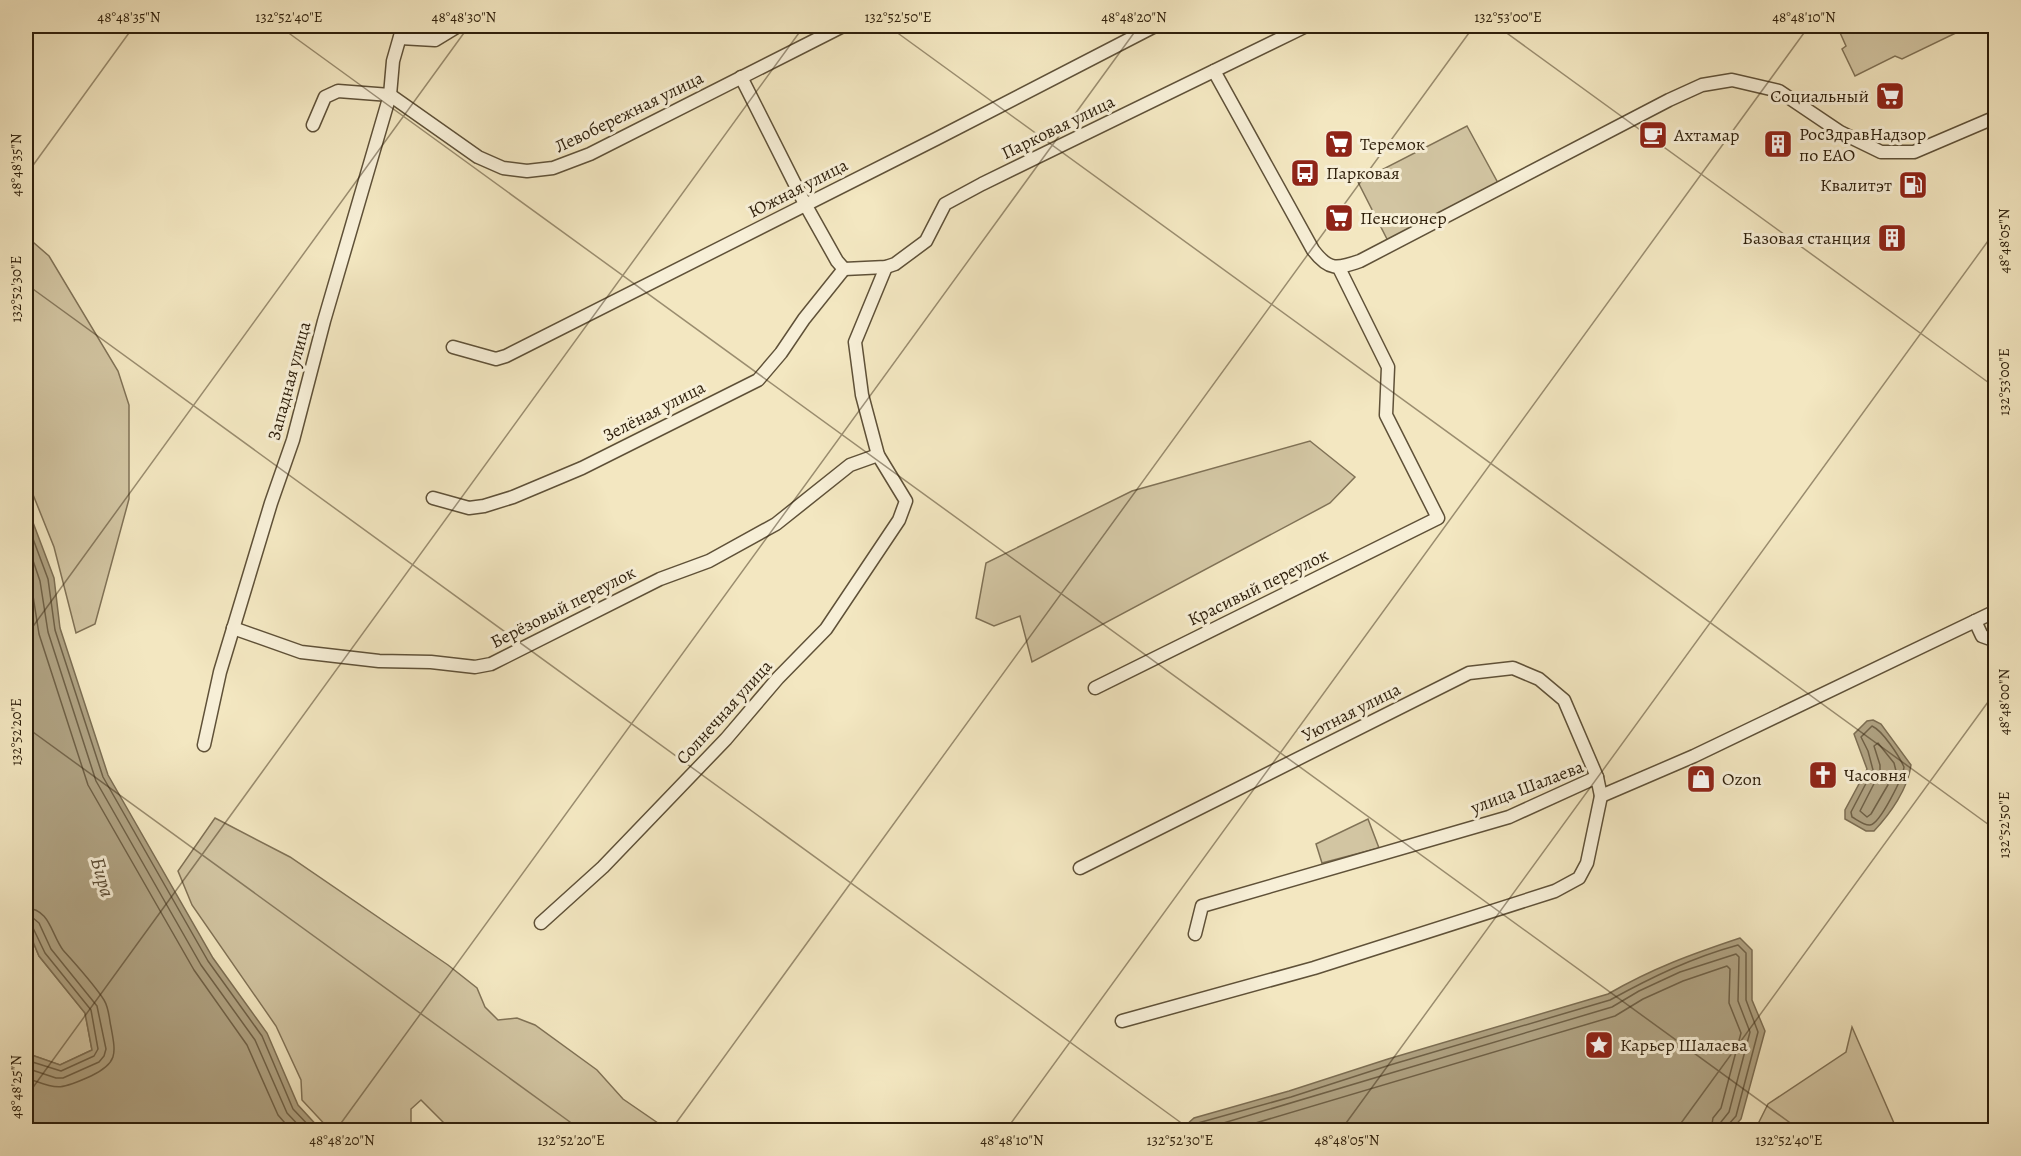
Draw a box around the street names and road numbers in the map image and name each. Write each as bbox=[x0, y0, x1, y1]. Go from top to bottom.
street label: Левобережная улица bbox=[551, 65, 708, 158]
street label: Парковая улица bbox=[997, 89, 1119, 165]
street label: Южная улица bbox=[744, 152, 852, 223]
street label: Западная улица bbox=[262, 318, 317, 443]
street label: Зелёная улица bbox=[599, 375, 710, 447]
street label: Красивый переулок bbox=[1184, 543, 1332, 631]
street label: Берёзовый переулок bbox=[486, 560, 640, 654]
street label: Солнечная улица bbox=[670, 654, 778, 770]
street label: Уютная улица bbox=[1298, 677, 1405, 747]
street label: улица Шалаева bbox=[1466, 754, 1587, 820]

